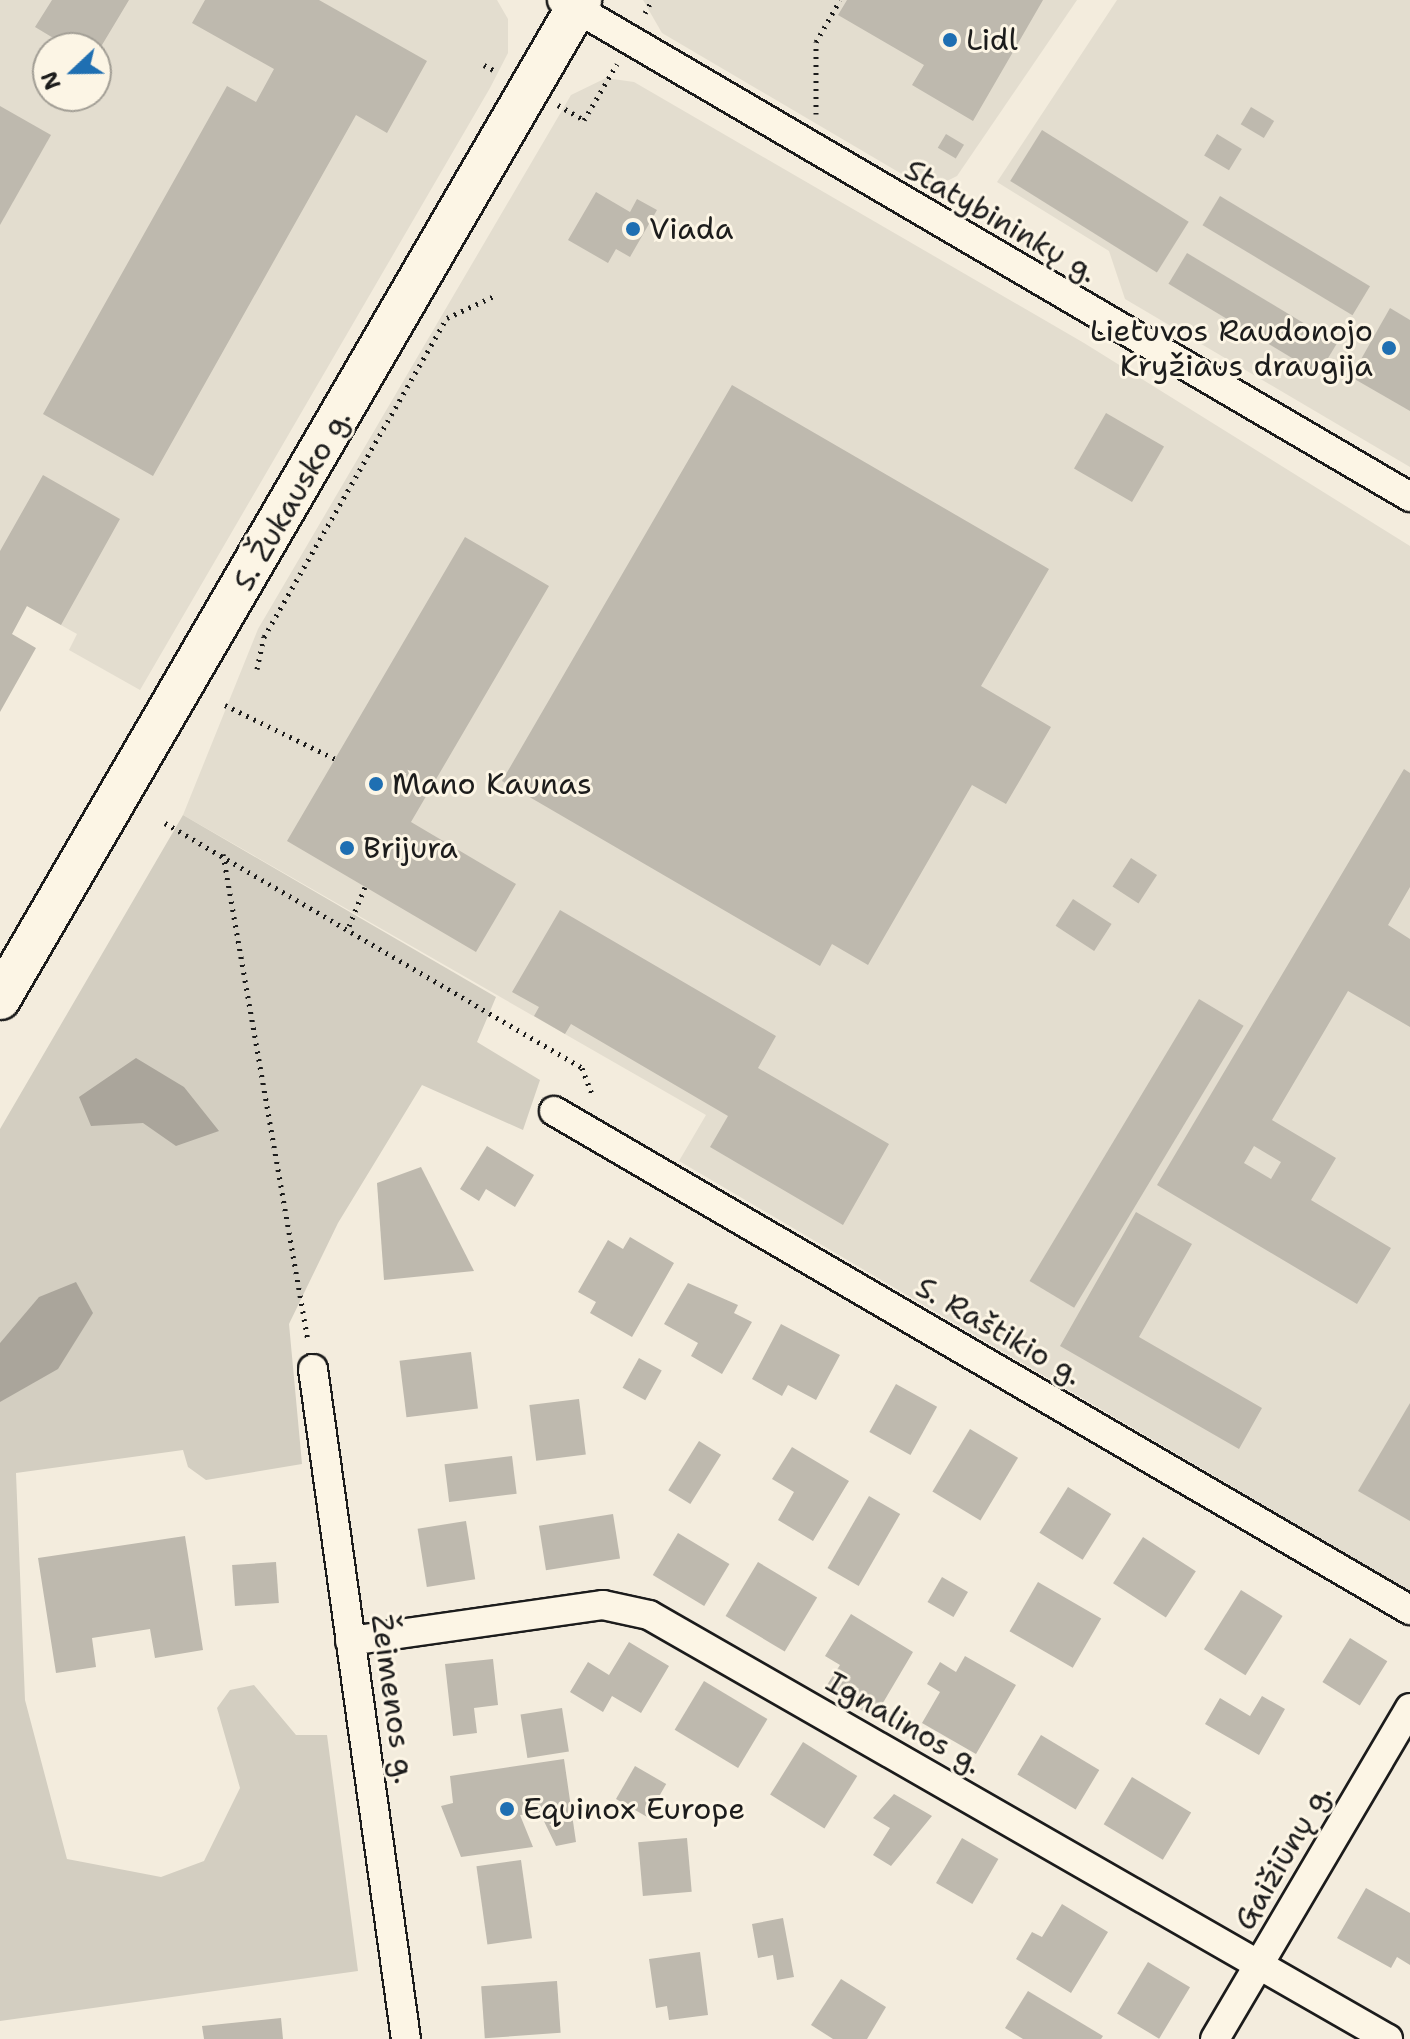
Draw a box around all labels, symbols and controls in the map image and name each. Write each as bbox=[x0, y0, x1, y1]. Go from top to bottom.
place label: Lidl bbox=[966, 22, 1018, 58]
marker: Lidl bbox=[941, 31, 959, 49]
north arrow bbox=[32, 32, 112, 112]
text: N bbox=[34, 67, 68, 94]
street label: Statybininkų g. bbox=[898, 151, 1104, 291]
place label: Viada bbox=[649, 211, 733, 247]
marker: Viada bbox=[624, 220, 642, 238]
place label: Lietuvos Raudonojo Kryžiaus draugija bbox=[1090, 313, 1373, 384]
marker: Lietuvos Raudonojo Kryžiaus draugija bbox=[1380, 339, 1398, 357]
street label: S. Žukausko g. bbox=[226, 403, 358, 597]
place label: Mano Kaunas bbox=[392, 766, 592, 802]
marker: Mano Kaunas bbox=[367, 775, 385, 793]
place label: Brijura bbox=[363, 830, 458, 866]
marker: Brijura bbox=[338, 839, 356, 857]
street label: S. Raštikio g. bbox=[909, 1269, 1089, 1393]
street label: Žeimenos g. bbox=[363, 1612, 423, 1786]
street label: Ignalinos g. bbox=[820, 1664, 988, 1782]
street label: Gaižiūnų g. bbox=[1227, 1778, 1339, 1936]
place label: Equinox Europe bbox=[523, 1791, 745, 1827]
marker: Equinox Europe bbox=[498, 1800, 516, 1818]

